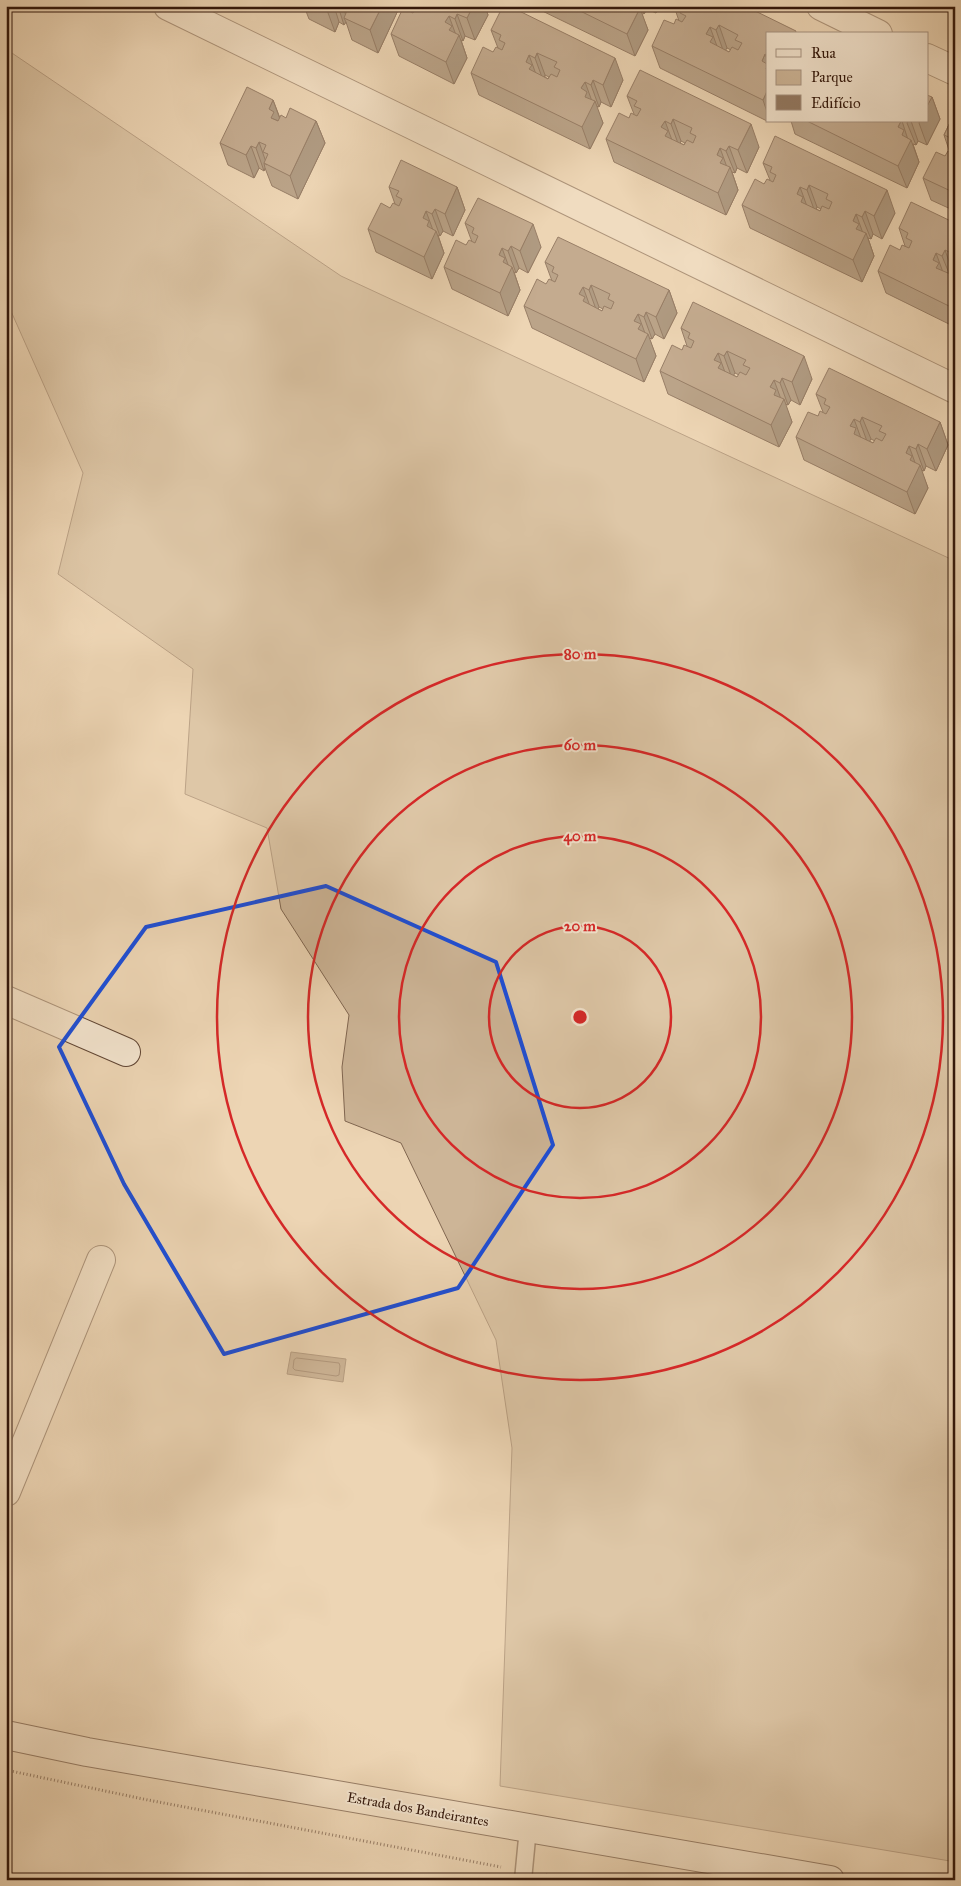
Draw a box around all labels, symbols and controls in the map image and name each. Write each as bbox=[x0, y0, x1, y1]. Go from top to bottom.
legend bbox=[766, 32, 928, 122]
text: Rua bbox=[811, 44, 836, 62]
text: Parque bbox=[811, 68, 853, 87]
text: Edifício bbox=[811, 94, 861, 112]
text: 80 m bbox=[564, 645, 597, 663]
text: 60 m bbox=[564, 736, 597, 754]
text: 40 m bbox=[564, 827, 597, 846]
text: 20 m bbox=[564, 917, 596, 935]
centre of rings bbox=[571, 1008, 589, 1026]
street label: Estrada dos Bandeirantes bbox=[346, 1789, 490, 1830]

